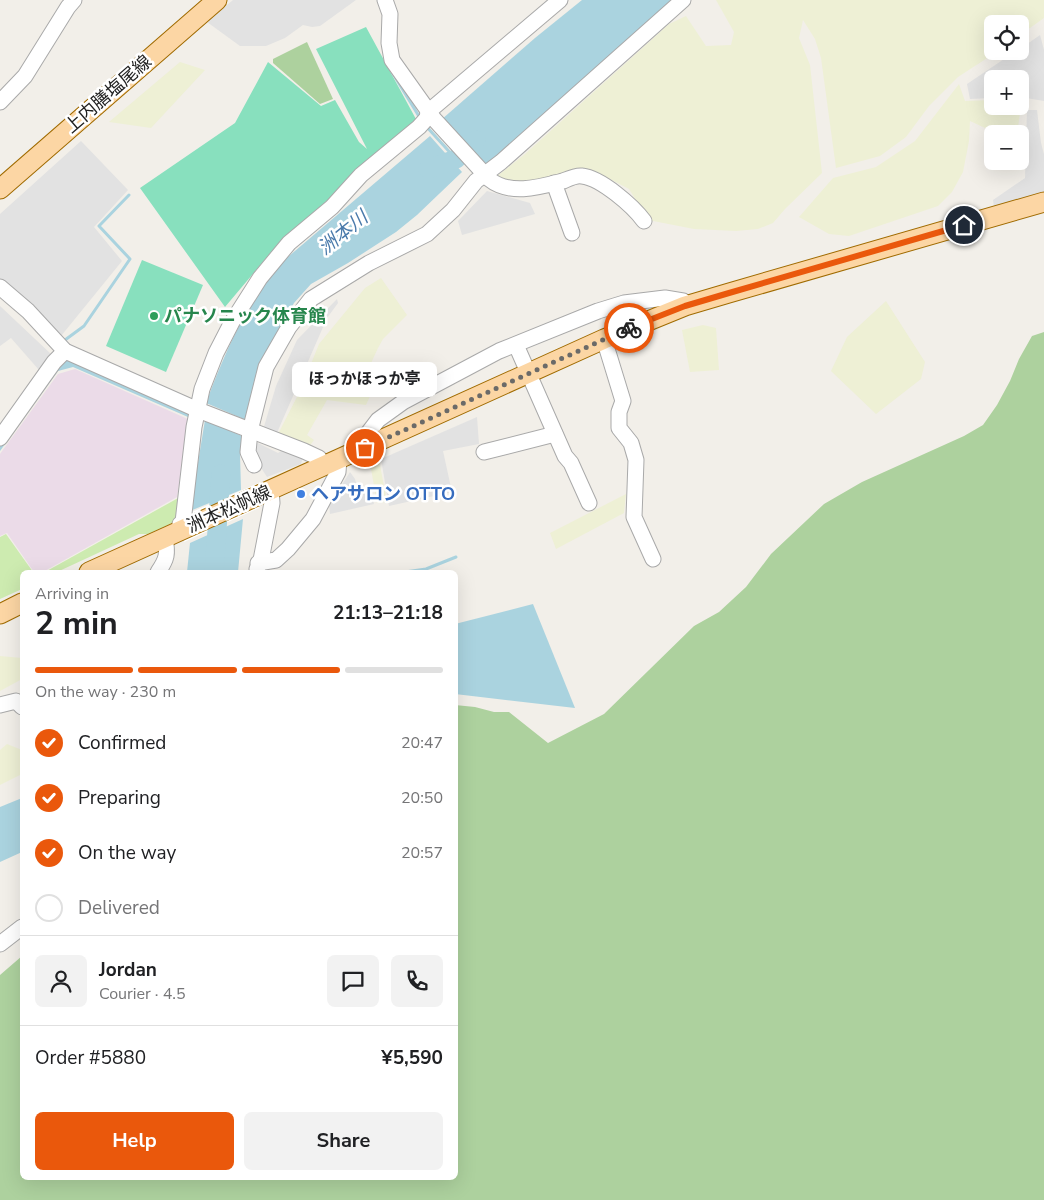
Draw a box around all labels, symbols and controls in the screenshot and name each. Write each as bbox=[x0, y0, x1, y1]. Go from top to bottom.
map controls bbox=[984, 15, 1029, 170]
button: locate bbox=[984, 15, 1029, 60]
street label: 上内膳塩尾線 bbox=[59, 50, 157, 138]
button: + bbox=[984, 70, 1029, 115]
button: − bbox=[984, 125, 1029, 170]
water label: 洲本川 bbox=[313, 204, 375, 261]
pin bbox=[943, 204, 985, 246]
icon: home bbox=[950, 211, 978, 239]
courier bbox=[604, 303, 654, 353]
place label: パナソニック体育館 bbox=[164, 304, 326, 328]
marker: パナソニック体育館 bbox=[148, 310, 160, 322]
icon: bike bbox=[615, 314, 643, 342]
callout: ほっかほっか亭 bbox=[292, 363, 438, 398]
text: ほっかほっか亭 bbox=[308, 368, 421, 390]
pin bbox=[344, 427, 386, 469]
icon: bag bbox=[351, 434, 379, 462]
street label: 洲本松帆線 bbox=[183, 480, 275, 538]
place label: ヘアサロン OTTO bbox=[311, 482, 455, 506]
marker: ヘアサロン OTTO bbox=[295, 488, 307, 500]
text: Arriving in bbox=[35, 583, 109, 605]
text: 21:13–21:18 bbox=[333, 600, 443, 626]
text: 2 min bbox=[35, 602, 118, 645]
text: On the way · 230 m bbox=[35, 681, 176, 703]
icon: check bbox=[35, 729, 63, 757]
text: Confirmed bbox=[78, 730, 166, 756]
text: 20:47 bbox=[401, 732, 443, 754]
icon: check bbox=[35, 784, 63, 812]
text: Preparing bbox=[78, 785, 161, 811]
text: 20:50 bbox=[401, 787, 443, 809]
icon: check bbox=[35, 839, 63, 867]
text: On the way bbox=[78, 840, 176, 866]
text: 20:57 bbox=[401, 842, 443, 864]
text: Delivered bbox=[78, 895, 160, 921]
button: person bbox=[35, 955, 87, 1007]
button: chat bbox=[327, 955, 379, 1007]
button: phone bbox=[391, 955, 443, 1007]
text: Jordan bbox=[99, 957, 157, 983]
text: Courier · 4.5 bbox=[99, 983, 185, 1005]
text: Order #5880 bbox=[35, 1045, 146, 1071]
text: ¥5,590 bbox=[381, 1045, 443, 1071]
button: Help bbox=[35, 1112, 234, 1170]
button: Share bbox=[244, 1112, 443, 1170]

